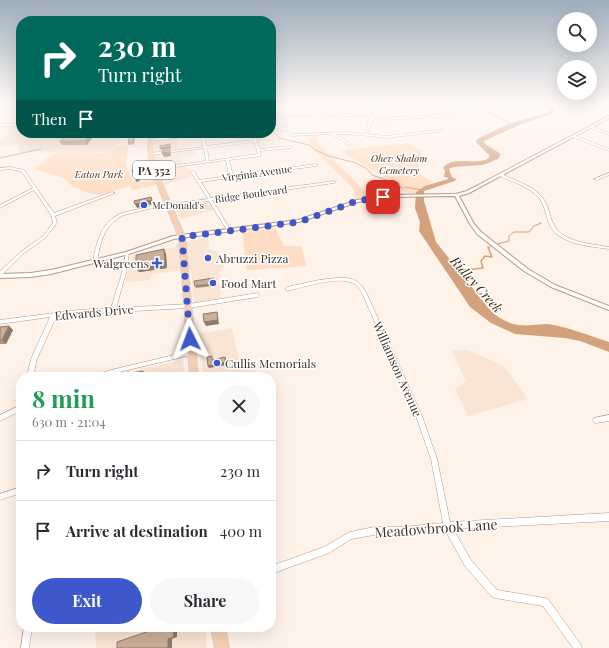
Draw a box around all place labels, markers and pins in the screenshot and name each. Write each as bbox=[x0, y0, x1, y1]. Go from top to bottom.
pin bbox=[366, 180, 400, 214]
place label: McDonald's bbox=[152, 198, 204, 212]
marker: McDonald's bbox=[139, 200, 149, 210]
place label: Abruzzi Pizza bbox=[215, 250, 289, 266]
marker: Abruzzi Pizza bbox=[203, 253, 213, 263]
place label: Walgreens bbox=[92, 255, 149, 271]
marker: Walgreens bbox=[152, 258, 162, 268]
place label: Food Mart bbox=[221, 275, 277, 291]
marker: Food Mart bbox=[208, 278, 218, 288]
place label: Cullis Memorials bbox=[225, 355, 316, 371]
marker: Cullis Memorials bbox=[212, 358, 222, 368]

